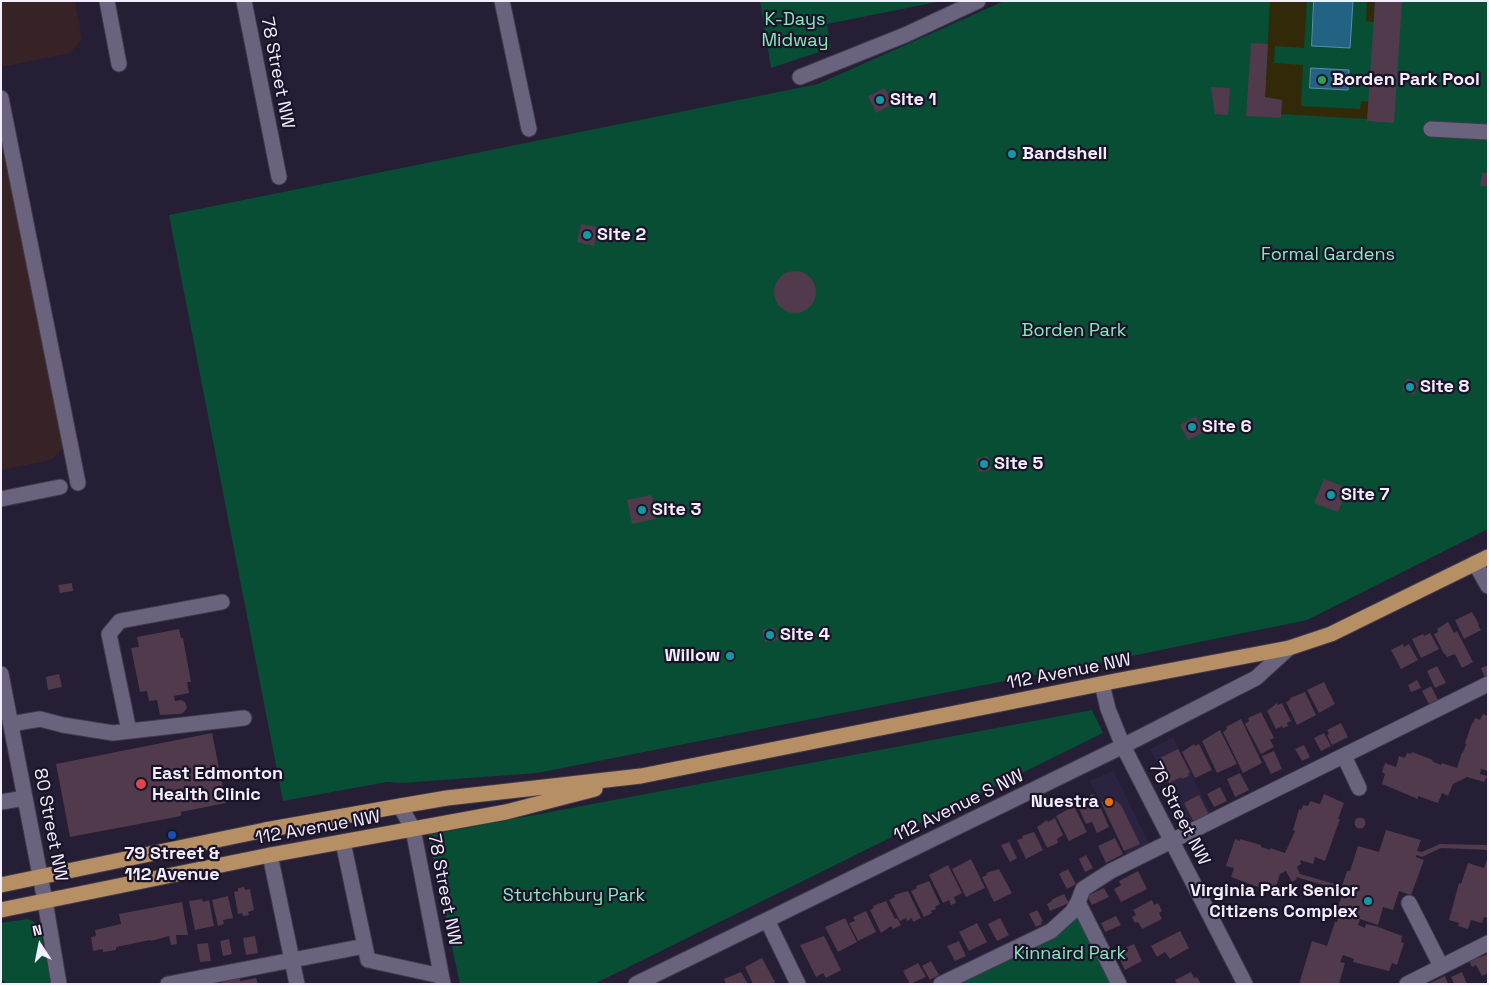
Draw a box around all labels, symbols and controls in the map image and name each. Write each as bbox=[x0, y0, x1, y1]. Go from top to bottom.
park label: K-Days Midway bbox=[762, 9, 828, 52]
street label: 78 Street NW bbox=[256, 15, 298, 131]
place label: Borden Park Pool bbox=[1332, 69, 1480, 91]
marker: Borden Park Pool bbox=[1316, 74, 1328, 86]
place label: Site 1 bbox=[890, 89, 937, 111]
marker: Site 1 bbox=[874, 94, 886, 106]
place label: Bandshell bbox=[1022, 143, 1107, 165]
marker: Bandshell bbox=[1006, 148, 1018, 160]
place label: Site 2 bbox=[597, 224, 646, 246]
marker: Site 2 bbox=[581, 229, 593, 241]
park label: Formal Gardens bbox=[1261, 244, 1395, 266]
park label: Borden Park bbox=[1022, 320, 1126, 342]
place label: Site 8 bbox=[1420, 376, 1469, 398]
marker: Site 8 bbox=[1404, 381, 1416, 393]
place label: Site 6 bbox=[1202, 416, 1252, 438]
marker: Site 6 bbox=[1186, 421, 1198, 433]
place label: Site 5 bbox=[994, 453, 1043, 475]
marker: Site 5 bbox=[978, 458, 990, 470]
place label: Site 7 bbox=[1341, 484, 1390, 506]
marker: Site 7 bbox=[1325, 489, 1337, 501]
place label: Site 3 bbox=[652, 499, 701, 521]
marker: Site 3 bbox=[636, 504, 648, 516]
place label: Site 4 bbox=[780, 624, 830, 646]
marker: Site 4 bbox=[764, 629, 776, 641]
place label: Willow bbox=[664, 645, 720, 667]
street label: 112 Avenue NW bbox=[1005, 649, 1133, 695]
marker: Willow bbox=[724, 650, 736, 662]
street label: 76 Street NW bbox=[1144, 759, 1214, 869]
place label: East Edmonton Health Clinic bbox=[152, 763, 283, 806]
street label: 112 Avenue S NW bbox=[890, 765, 1028, 847]
street label: 80 Street NW bbox=[28, 767, 72, 883]
marker: East Edmonton Health Clinic bbox=[134, 777, 148, 791]
place label: Nuestra bbox=[1031, 791, 1099, 813]
marker: Nuestra bbox=[1103, 796, 1115, 808]
street label: 112 Avenue NW bbox=[254, 806, 382, 850]
marker: 79 Street & 112 Avenue bbox=[166, 829, 178, 841]
street label: 78 Street NW bbox=[423, 832, 465, 948]
place label: 79 Street & 112 Avenue bbox=[124, 843, 220, 886]
place label: Virginia Park Senior Citizens Complex bbox=[1190, 880, 1358, 922]
park label: Stutchbury Park bbox=[503, 885, 645, 907]
marker: Virginia Park Senior Citizens Complex bbox=[1362, 895, 1374, 907]
north arrow bbox=[15, 920, 65, 970]
text: N bbox=[31, 921, 43, 940]
park label: Kinnaird Park bbox=[1014, 943, 1126, 965]

